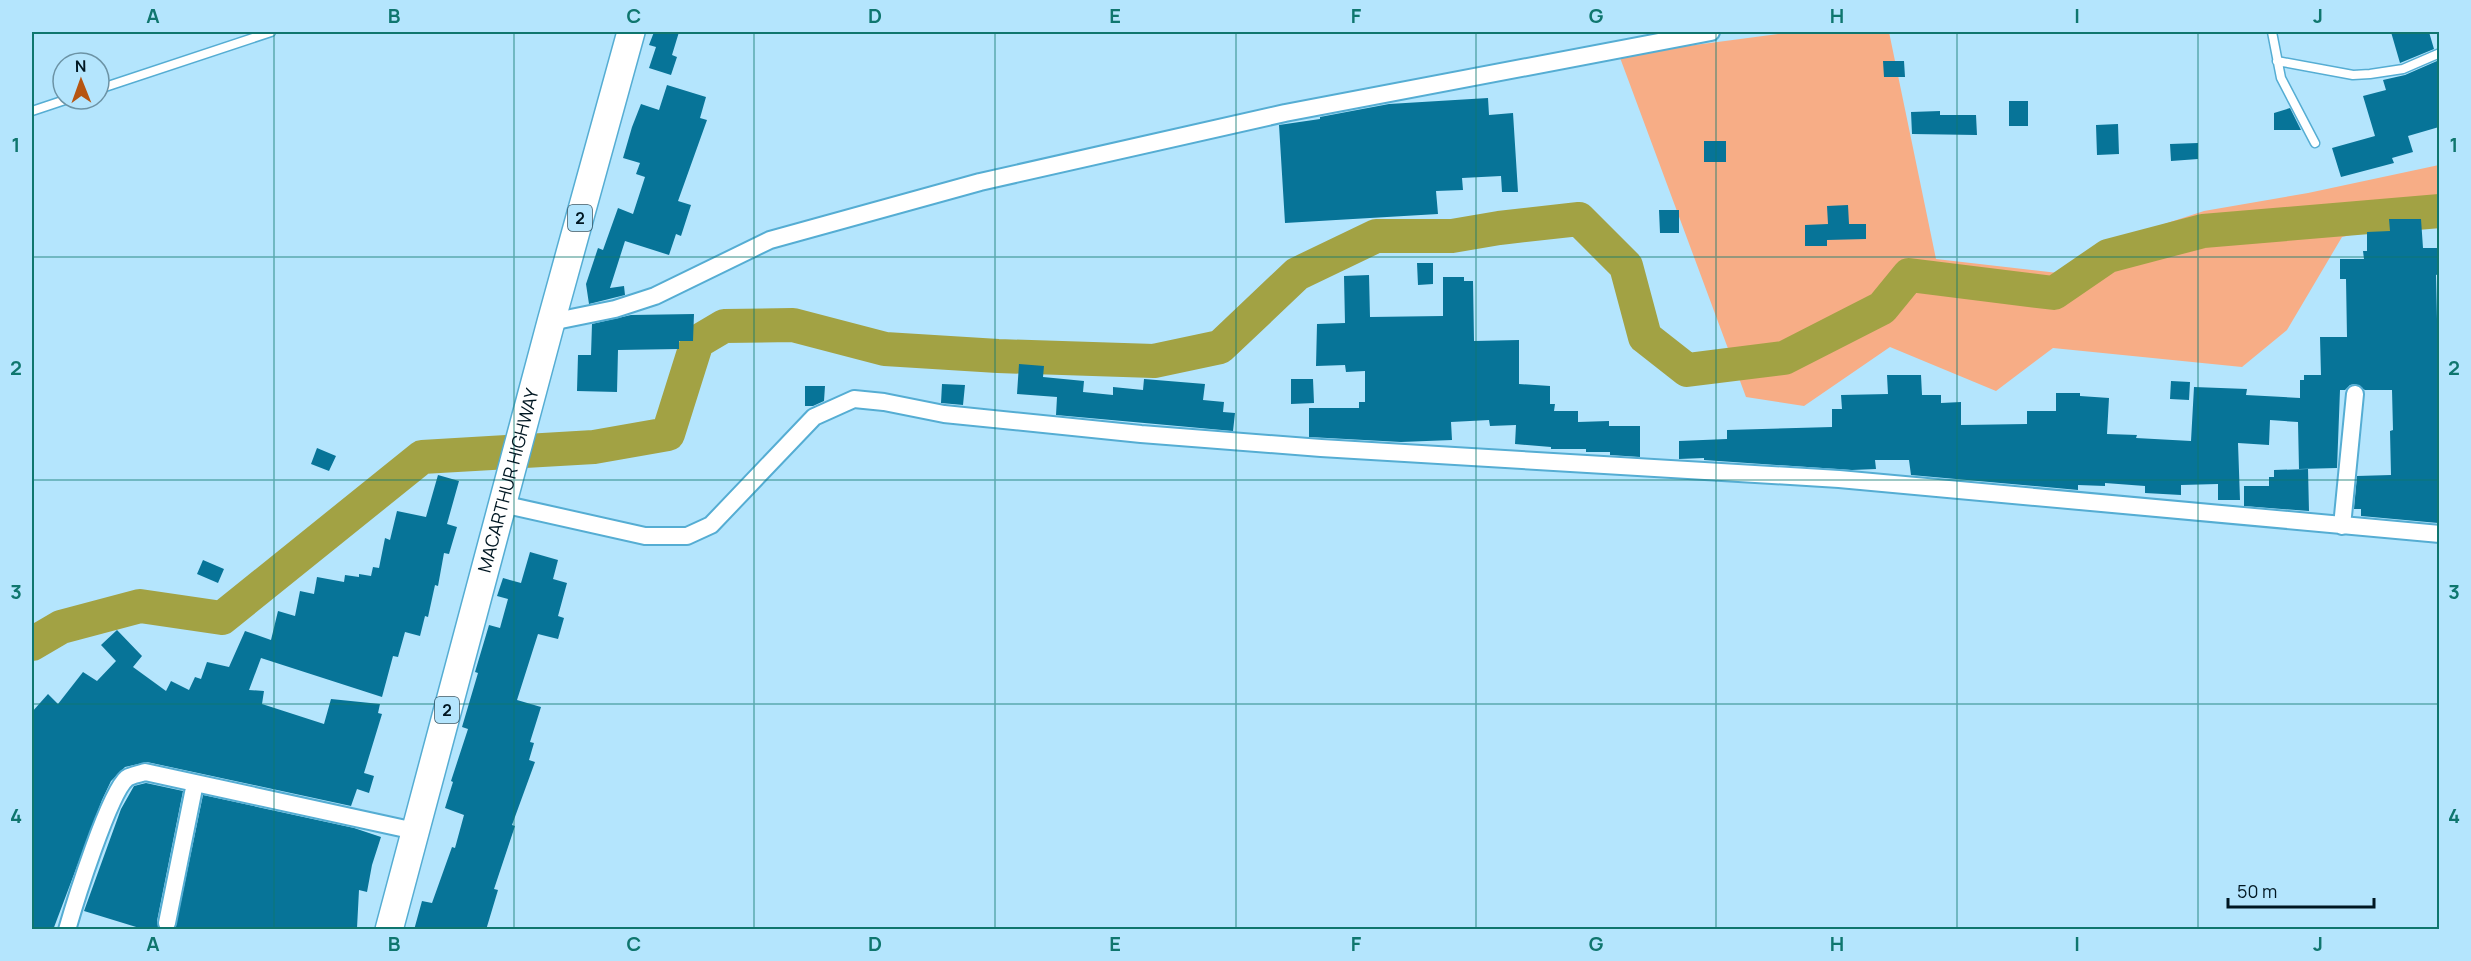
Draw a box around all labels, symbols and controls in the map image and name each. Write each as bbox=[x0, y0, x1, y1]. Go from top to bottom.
text: A bbox=[146, 2, 160, 29]
text: B bbox=[388, 2, 401, 29]
text: C bbox=[627, 2, 641, 29]
text: D bbox=[868, 2, 882, 29]
text: E bbox=[1109, 2, 1121, 29]
text: F bbox=[1351, 2, 1362, 29]
text: G bbox=[1589, 2, 1604, 29]
text: H bbox=[1830, 2, 1844, 29]
text: I bbox=[2074, 2, 2080, 29]
text: J bbox=[2313, 2, 2323, 29]
north arrow bbox=[51, 51, 111, 111]
text: N bbox=[75, 55, 87, 77]
text: 1 bbox=[12, 131, 20, 158]
text: 1 bbox=[2450, 131, 2458, 158]
road number: 2 bbox=[568, 205, 592, 231]
text: 2 bbox=[10, 354, 22, 381]
text: 2 bbox=[2448, 354, 2460, 381]
street label: MACARTHUR HIGHWAY bbox=[472, 385, 544, 575]
text: 3 bbox=[10, 578, 22, 605]
text: 3 bbox=[2448, 578, 2460, 605]
road number: 2 bbox=[435, 697, 459, 723]
text: 4 bbox=[10, 802, 22, 829]
text: 4 bbox=[2448, 802, 2460, 829]
scale bar bbox=[2228, 871, 2374, 909]
text: 50 m bbox=[2237, 879, 2277, 903]
text: A bbox=[146, 930, 160, 957]
text: B bbox=[388, 930, 401, 957]
text: C bbox=[627, 930, 641, 957]
text: D bbox=[868, 930, 882, 957]
text: E bbox=[1109, 930, 1121, 957]
text: F bbox=[1351, 930, 1362, 957]
text: G bbox=[1589, 930, 1604, 957]
text: H bbox=[1830, 930, 1844, 957]
text: I bbox=[2074, 930, 2080, 957]
text: J bbox=[2313, 930, 2323, 957]

